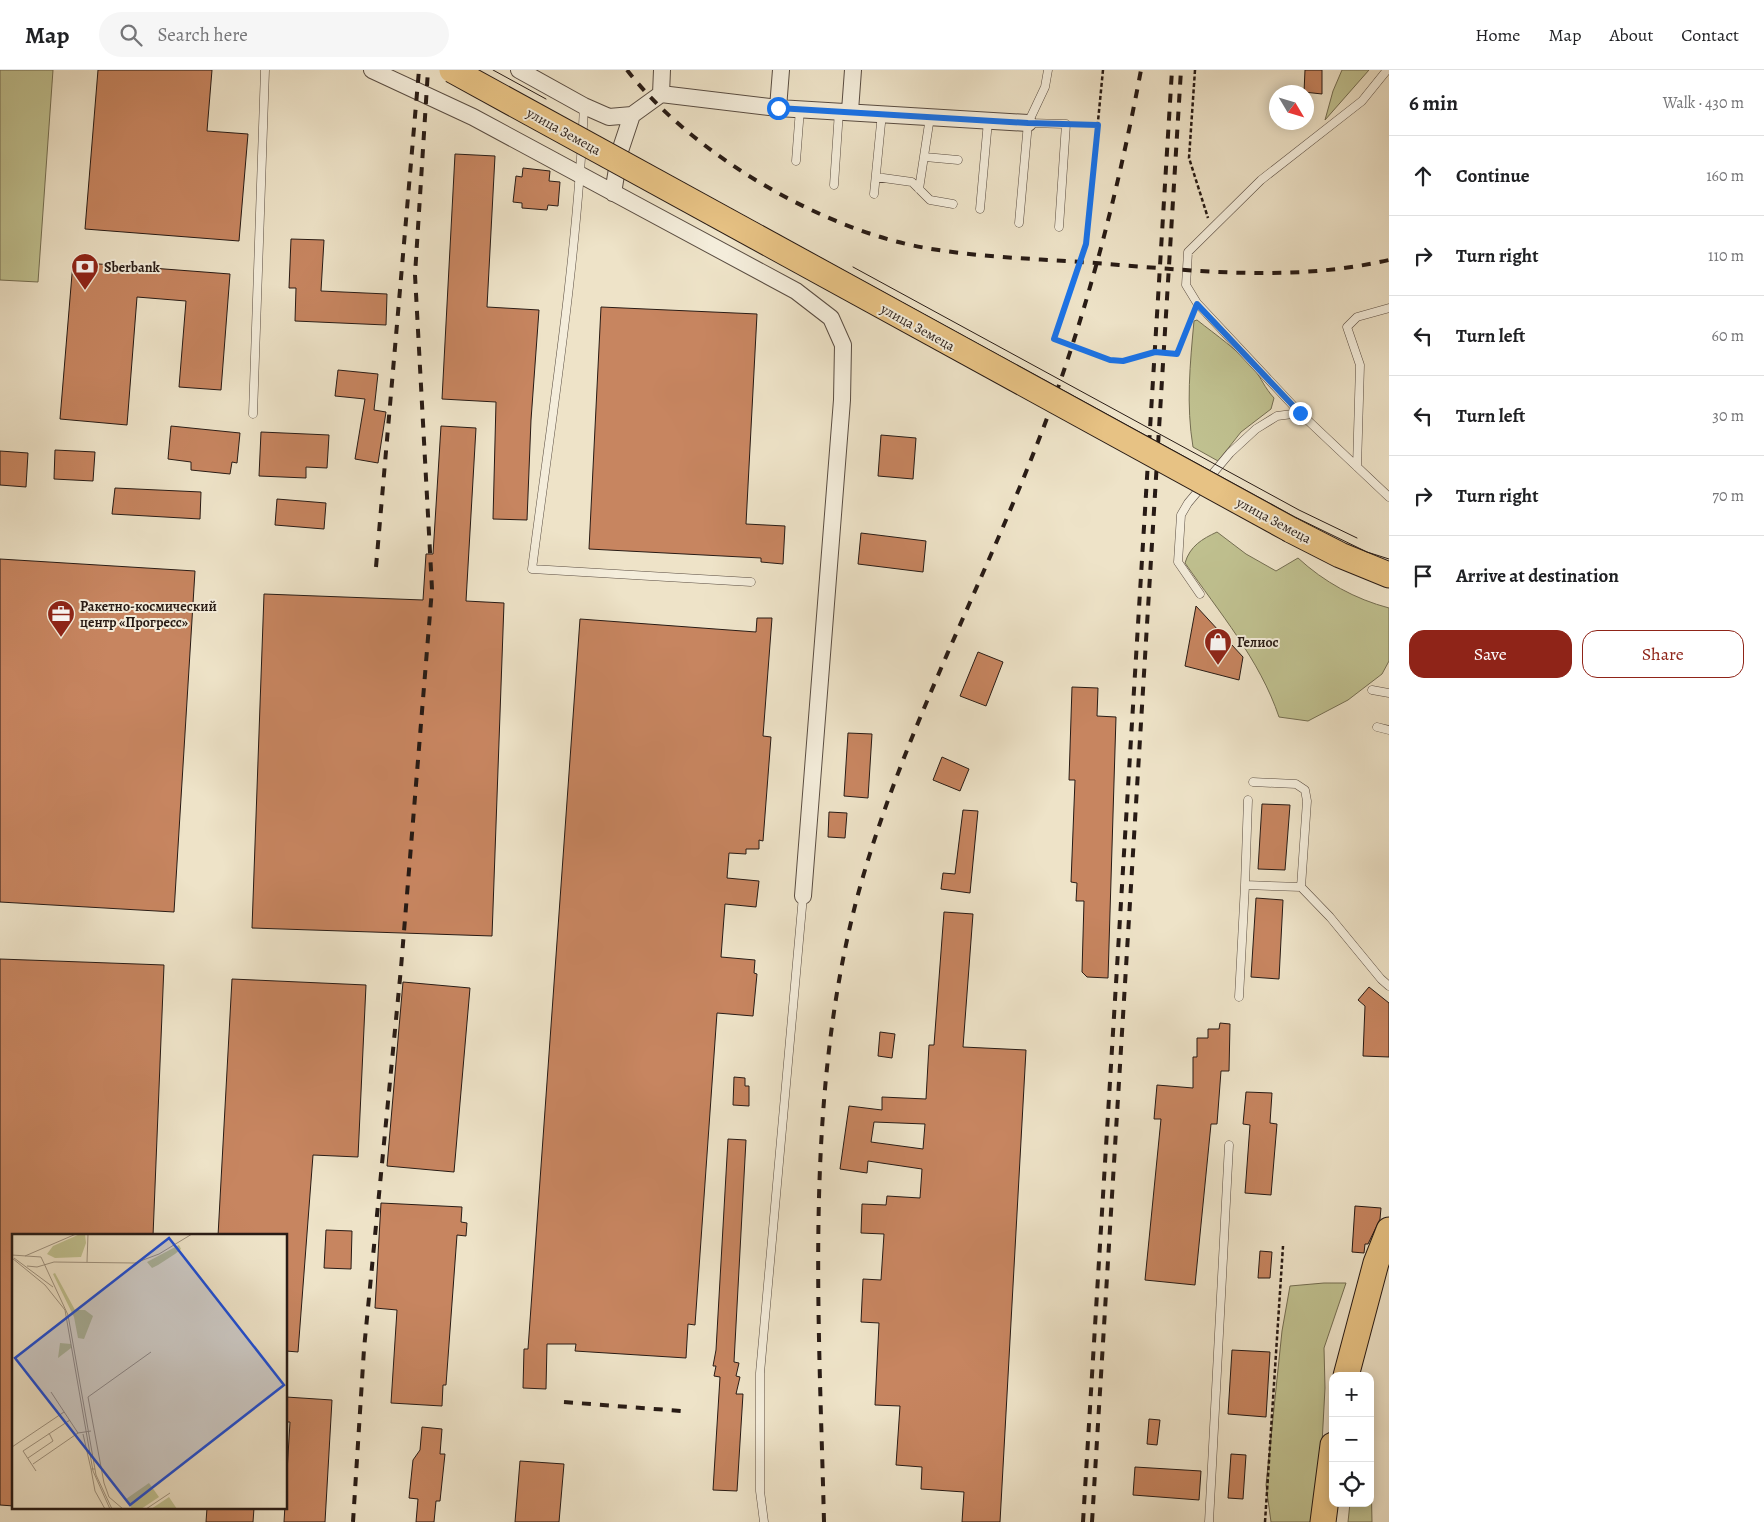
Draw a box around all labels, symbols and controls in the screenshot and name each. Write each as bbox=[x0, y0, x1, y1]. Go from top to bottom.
search box bbox=[99, 12, 449, 57]
text: Map bbox=[25, 19, 69, 51]
icon: search bbox=[117, 21, 145, 49]
text: Search here bbox=[157, 22, 248, 48]
text: Home bbox=[1475, 23, 1520, 47]
text: Map bbox=[1548, 23, 1581, 47]
text: About bbox=[1609, 23, 1653, 47]
text: Contact bbox=[1681, 23, 1739, 47]
north arrow bbox=[1269, 85, 1314, 130]
text: 6 min bbox=[1409, 89, 1458, 117]
text: Walk · 430 m bbox=[1663, 92, 1744, 114]
route start bbox=[767, 97, 790, 120]
street label: улица Земеца bbox=[522, 103, 605, 160]
icon: ahead bbox=[1409, 162, 1437, 190]
text: Continue bbox=[1456, 163, 1530, 189]
text: 160 m bbox=[1706, 165, 1744, 187]
icon: right bbox=[1409, 242, 1437, 270]
text: Turn right bbox=[1456, 243, 1538, 269]
text: 110 m bbox=[1708, 245, 1744, 267]
bank icon: Sberbank bbox=[70, 252, 100, 291]
place label: Sberbank bbox=[104, 258, 161, 277]
street label: улица Земеца bbox=[876, 299, 959, 356]
icon: left bbox=[1409, 322, 1437, 350]
text: Turn left bbox=[1456, 323, 1525, 349]
text: 60 m bbox=[1712, 325, 1744, 347]
route end bbox=[1289, 402, 1312, 425]
icon: left bbox=[1409, 402, 1437, 430]
text: Turn left bbox=[1456, 403, 1525, 429]
text: 30 m bbox=[1712, 405, 1744, 427]
icon: right bbox=[1409, 482, 1437, 510]
text: Turn right bbox=[1456, 483, 1538, 509]
text: 70 m bbox=[1712, 485, 1744, 507]
street label: улица Земеца bbox=[1232, 492, 1315, 548]
icon: arrive bbox=[1409, 562, 1437, 590]
text: Arrive at destination bbox=[1456, 563, 1619, 589]
place label: Ракетно-космический центр «Прогресс» bbox=[80, 597, 217, 632]
office icon: Ракетно-космический центр «Прогресс» bbox=[46, 599, 76, 638]
shop icon: Гелиос bbox=[1203, 627, 1233, 666]
button: Save bbox=[1409, 630, 1572, 678]
button: Share bbox=[1582, 630, 1744, 678]
place label: Гелиос bbox=[1237, 633, 1279, 652]
inset map bbox=[12, 1234, 288, 1510]
map controls bbox=[1329, 1372, 1374, 1507]
button: + bbox=[1329, 1372, 1374, 1417]
button: − bbox=[1329, 1417, 1374, 1462]
button: locate bbox=[1329, 1462, 1374, 1507]

